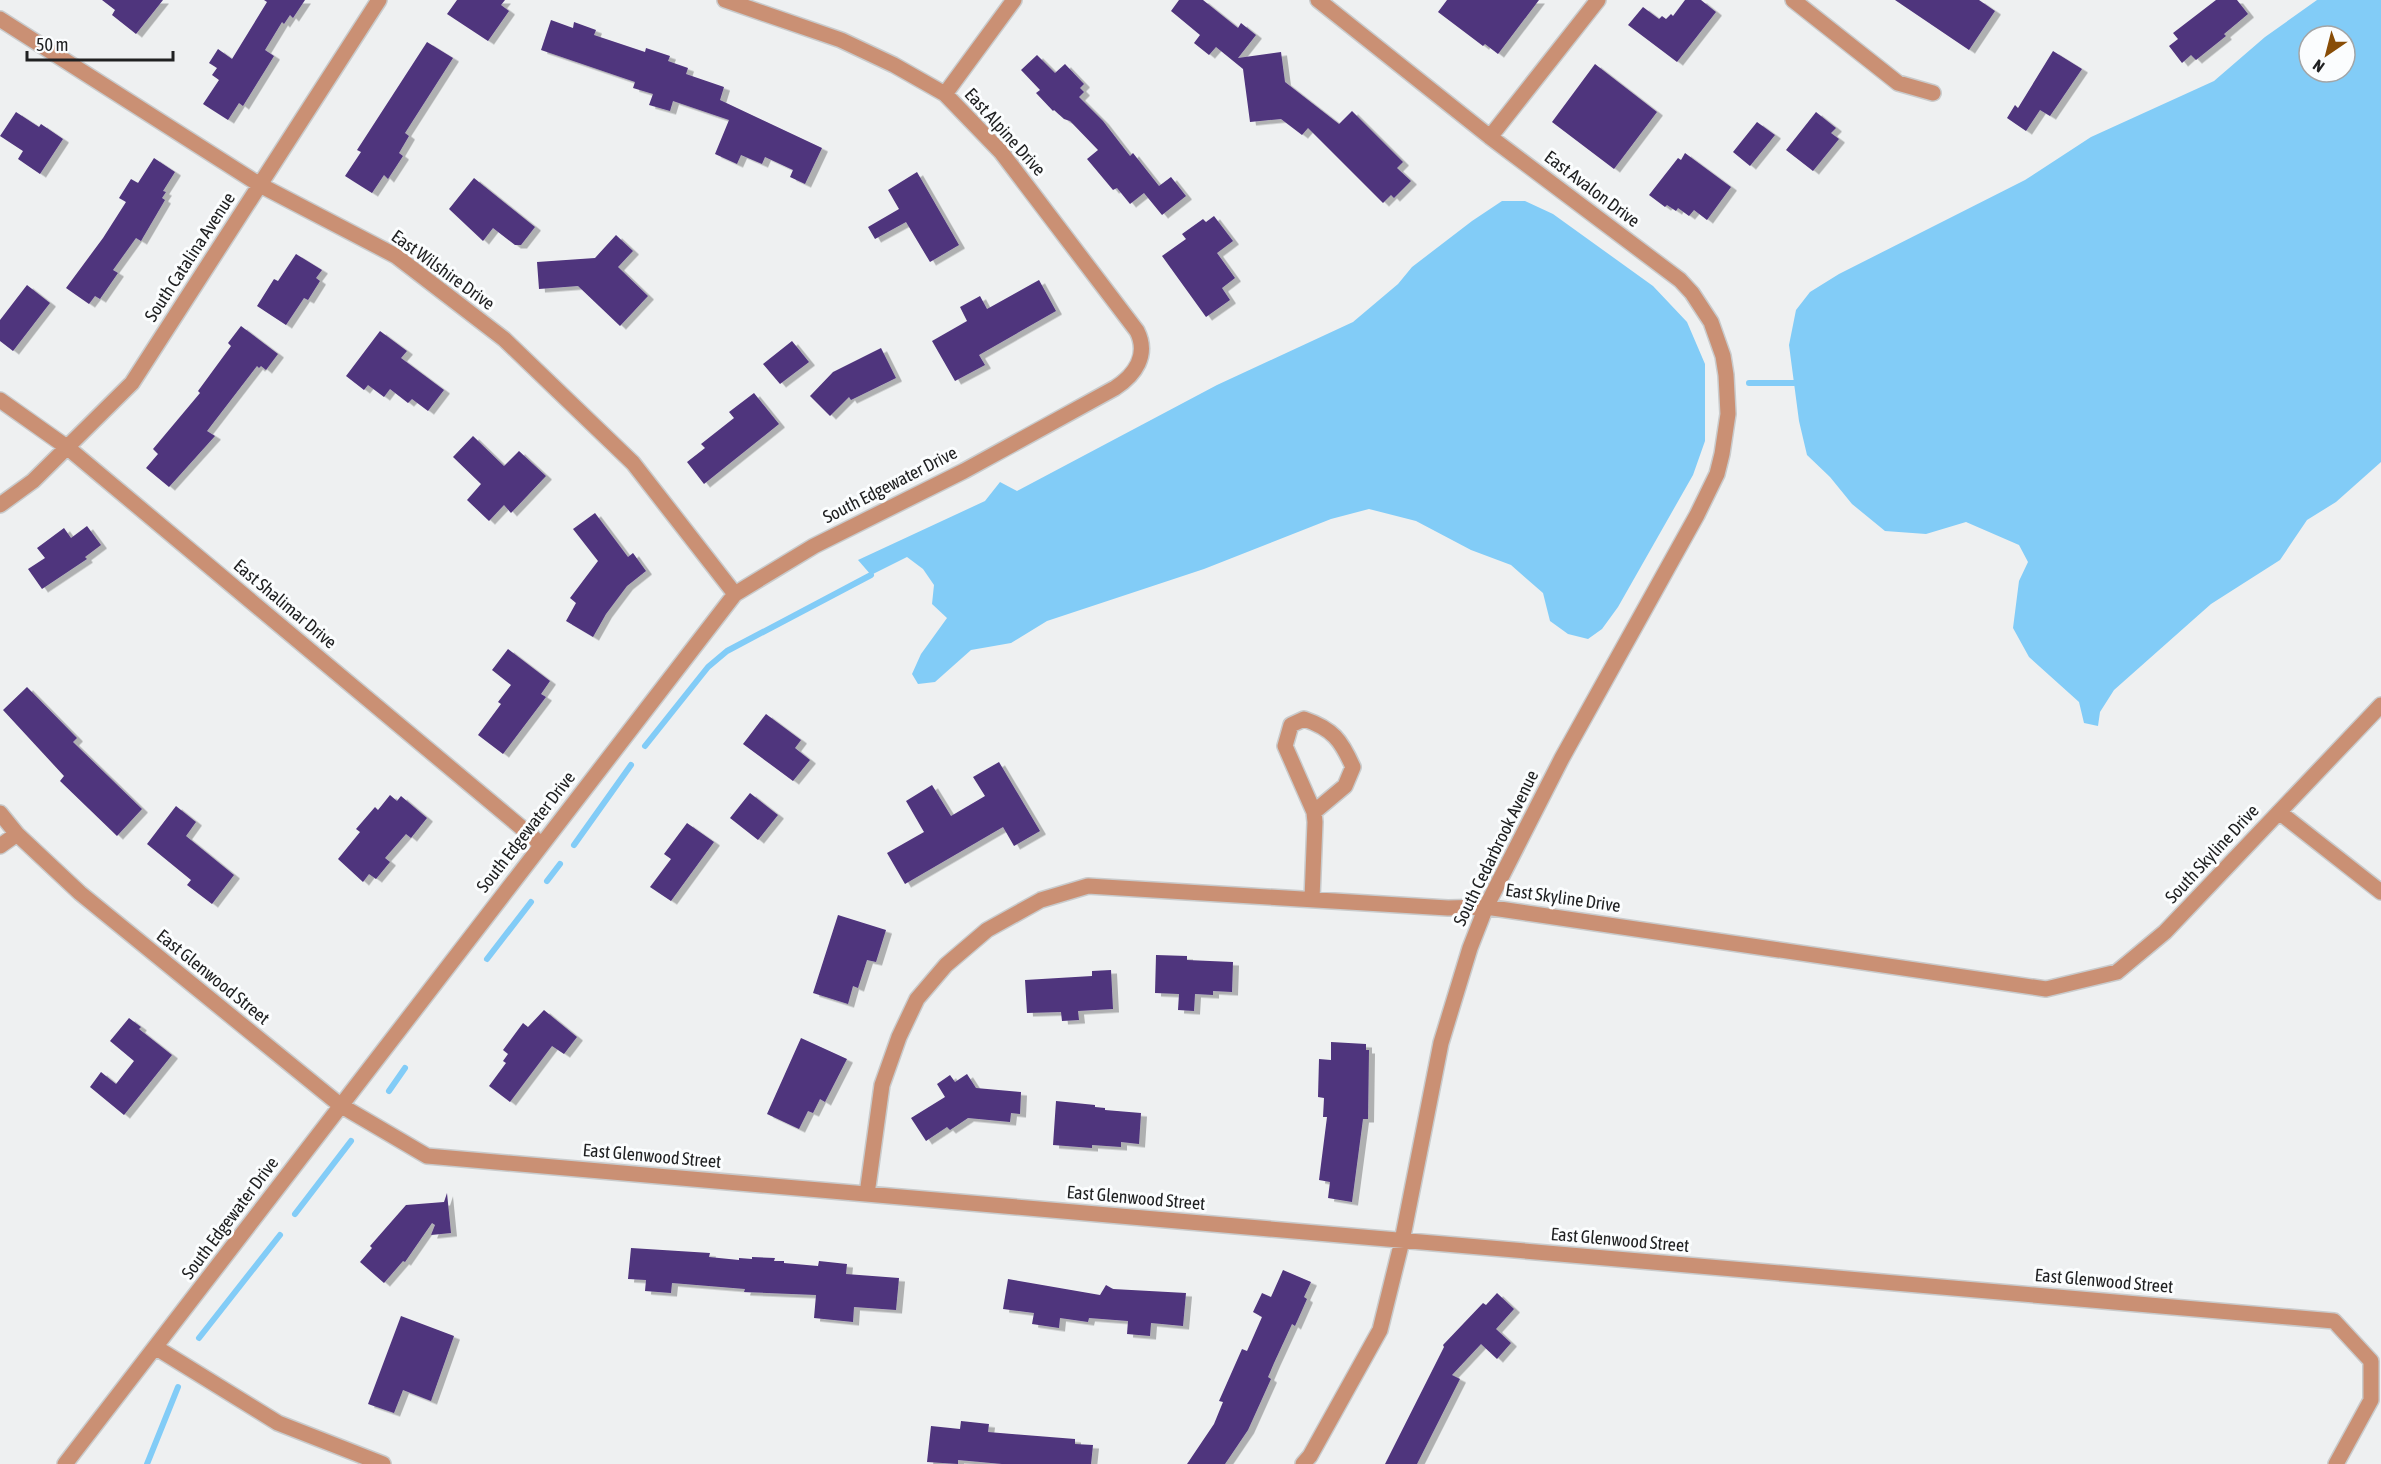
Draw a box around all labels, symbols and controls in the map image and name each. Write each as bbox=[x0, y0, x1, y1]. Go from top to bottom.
scale bar bbox=[27, 24, 172, 62]
north arrow bbox=[2297, 24, 2357, 84]
text: 50 m bbox=[36, 34, 68, 55]
text: N bbox=[2309, 56, 2327, 76]
street label: East Alpine Drive bbox=[961, 84, 1050, 180]
street label: East Avalon Drive bbox=[1541, 146, 1644, 231]
street label: South Catalina Avenue bbox=[140, 188, 239, 325]
street label: East Wilshire Drive bbox=[388, 225, 499, 314]
street label: South Edgewater Drive bbox=[819, 442, 960, 527]
street label: East Shalimar Drive bbox=[230, 555, 341, 653]
street label: South Edgewater Drive bbox=[472, 767, 579, 896]
street label: South Cedarbrook Avenue bbox=[1449, 767, 1542, 929]
street label: South Skyline Drive bbox=[2161, 800, 2263, 907]
street label: East Skyline Drive bbox=[1504, 879, 1622, 916]
street label: East Glenwood Street bbox=[153, 925, 274, 1029]
street label: East Glenwood Street bbox=[582, 1139, 722, 1172]
street label: South Edgewater Drive bbox=[177, 1152, 282, 1283]
street label: East Glenwood Street bbox=[1066, 1181, 1206, 1214]
street label: East Glenwood Street bbox=[1550, 1223, 1690, 1256]
street label: East Glenwood Street bbox=[2034, 1264, 2174, 1297]

